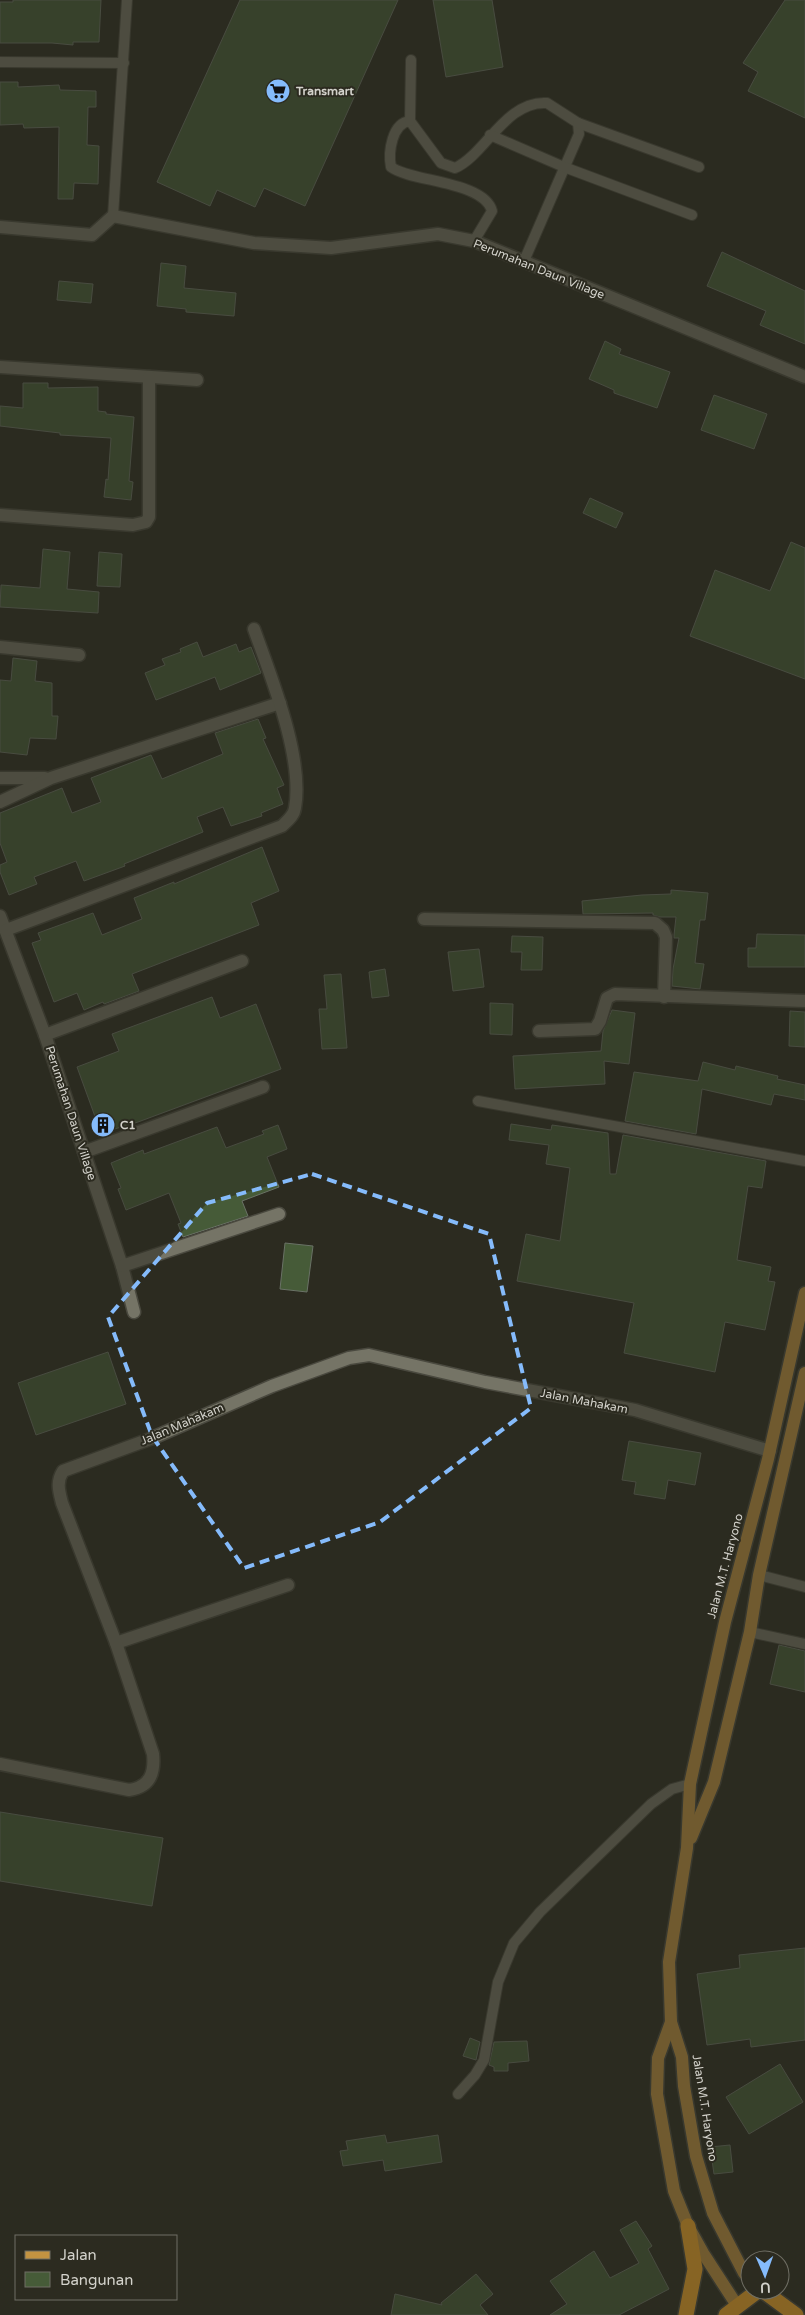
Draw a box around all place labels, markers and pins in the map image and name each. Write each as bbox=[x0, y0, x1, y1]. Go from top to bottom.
supermarket icon: Transmart bbox=[265, 78, 291, 104]
place label: Transmart bbox=[295, 84, 354, 98]
building icon: C1 bbox=[90, 1112, 116, 1138]
place label: C1 bbox=[120, 1118, 136, 1132]

